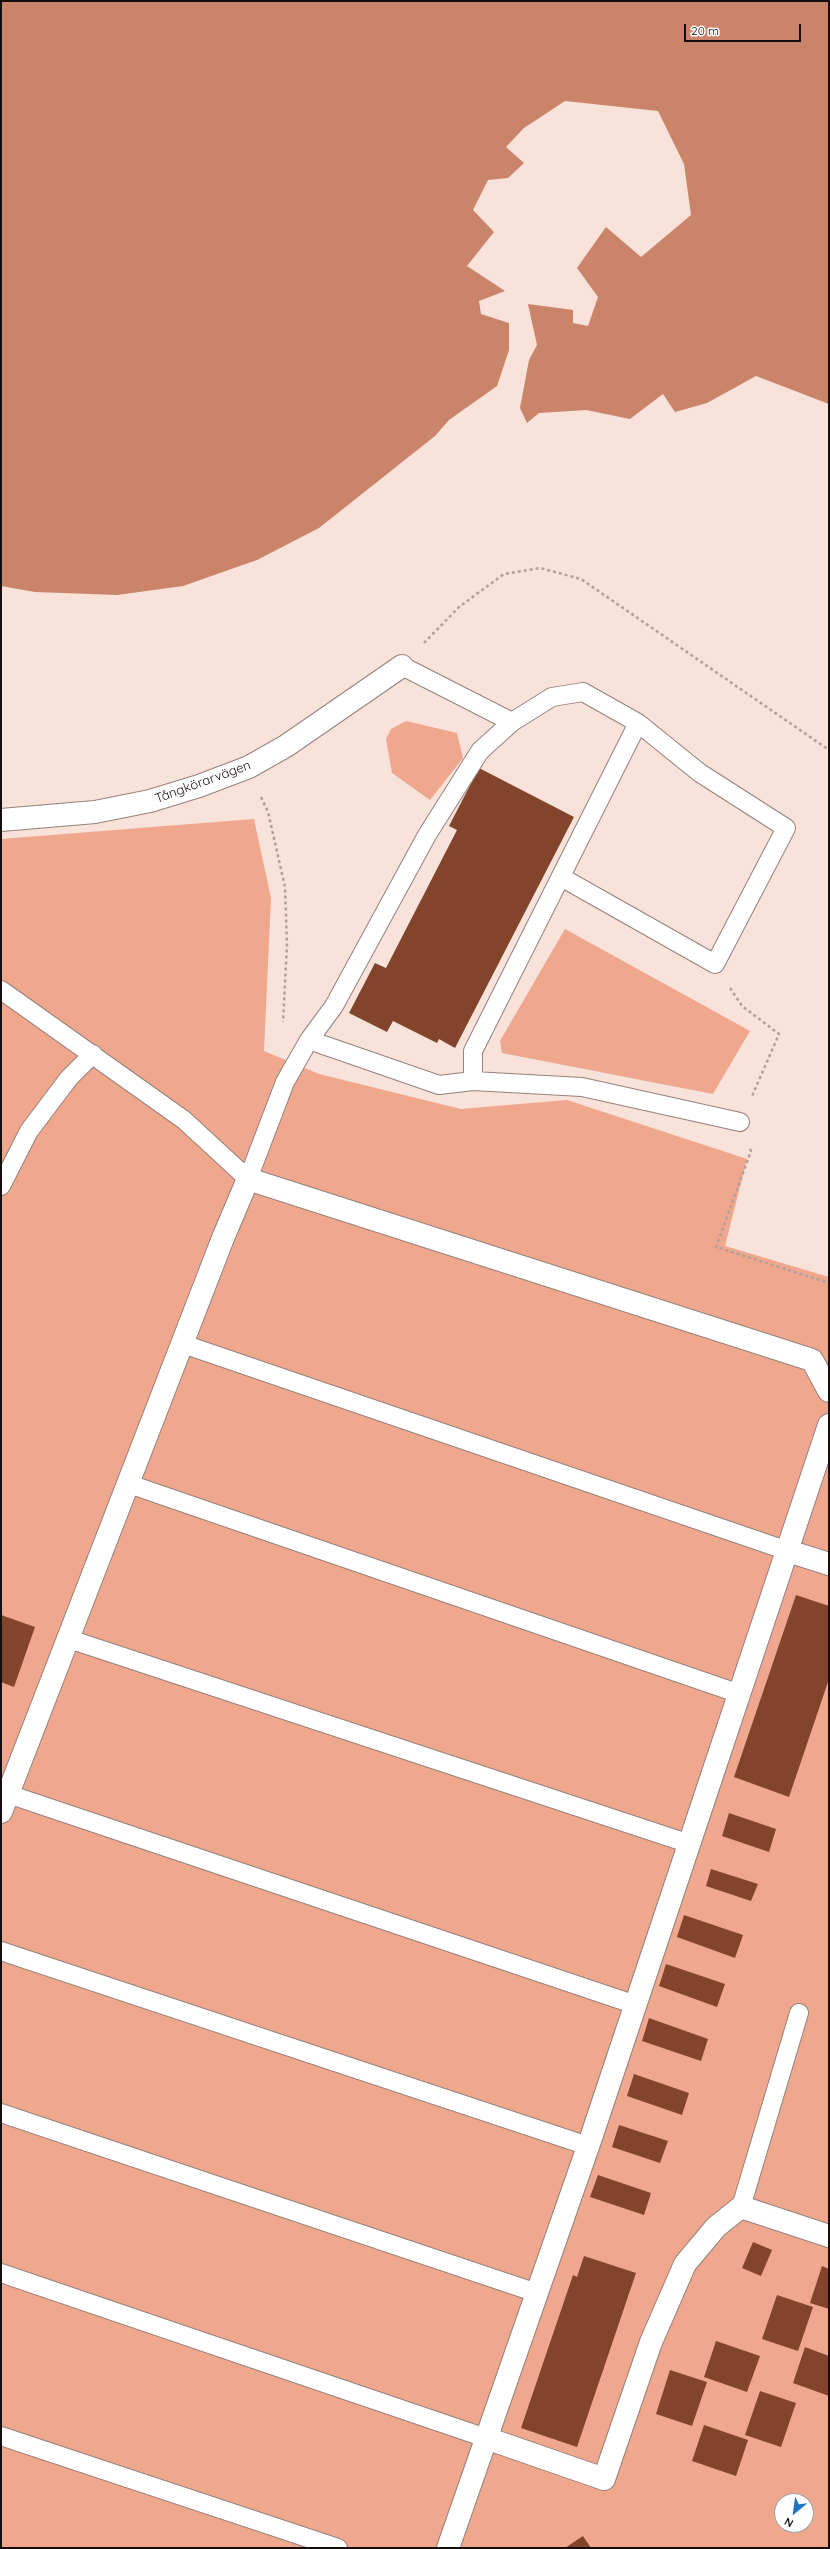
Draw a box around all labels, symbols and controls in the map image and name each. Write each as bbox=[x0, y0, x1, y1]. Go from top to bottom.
scale bar bbox=[686, 16, 803, 42]
text: 20 m bbox=[691, 23, 719, 38]
street label: Tångkörarvägen bbox=[153, 757, 253, 807]
north arrow bbox=[774, 2493, 814, 2533]
text: N bbox=[782, 2515, 796, 2531]

